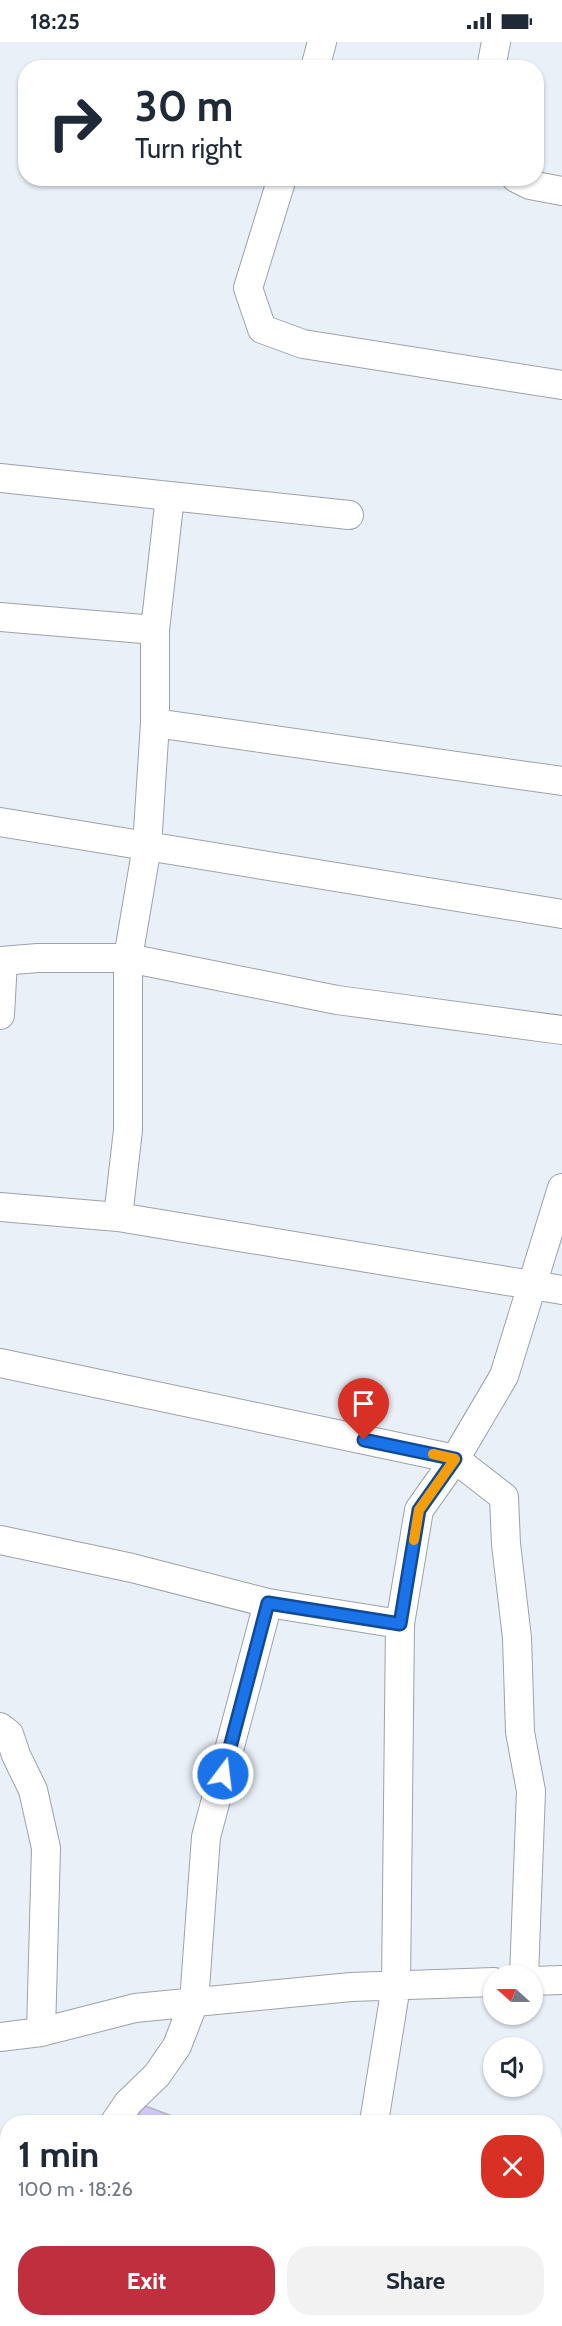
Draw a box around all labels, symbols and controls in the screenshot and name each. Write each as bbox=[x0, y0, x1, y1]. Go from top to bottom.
text: 18:25 bbox=[30, 8, 80, 35]
text: 30 m bbox=[135, 80, 233, 132]
icon: right bbox=[36, 84, 114, 162]
text: Turn right bbox=[135, 132, 242, 165]
pin bbox=[338, 1378, 389, 1440]
icon: arrive bbox=[347, 1387, 380, 1420]
position arrow bbox=[191, 1742, 255, 1806]
north arrow bbox=[483, 1965, 543, 2025]
map controls bbox=[483, 1965, 543, 2097]
button: sound bbox=[483, 2037, 543, 2097]
text: 1 min bbox=[18, 2132, 99, 2176]
button: close bbox=[481, 2135, 544, 2198]
text: 100 m · 18:26 bbox=[18, 2177, 133, 2201]
button: Exit bbox=[18, 2246, 275, 2315]
button: Share bbox=[287, 2246, 544, 2315]

